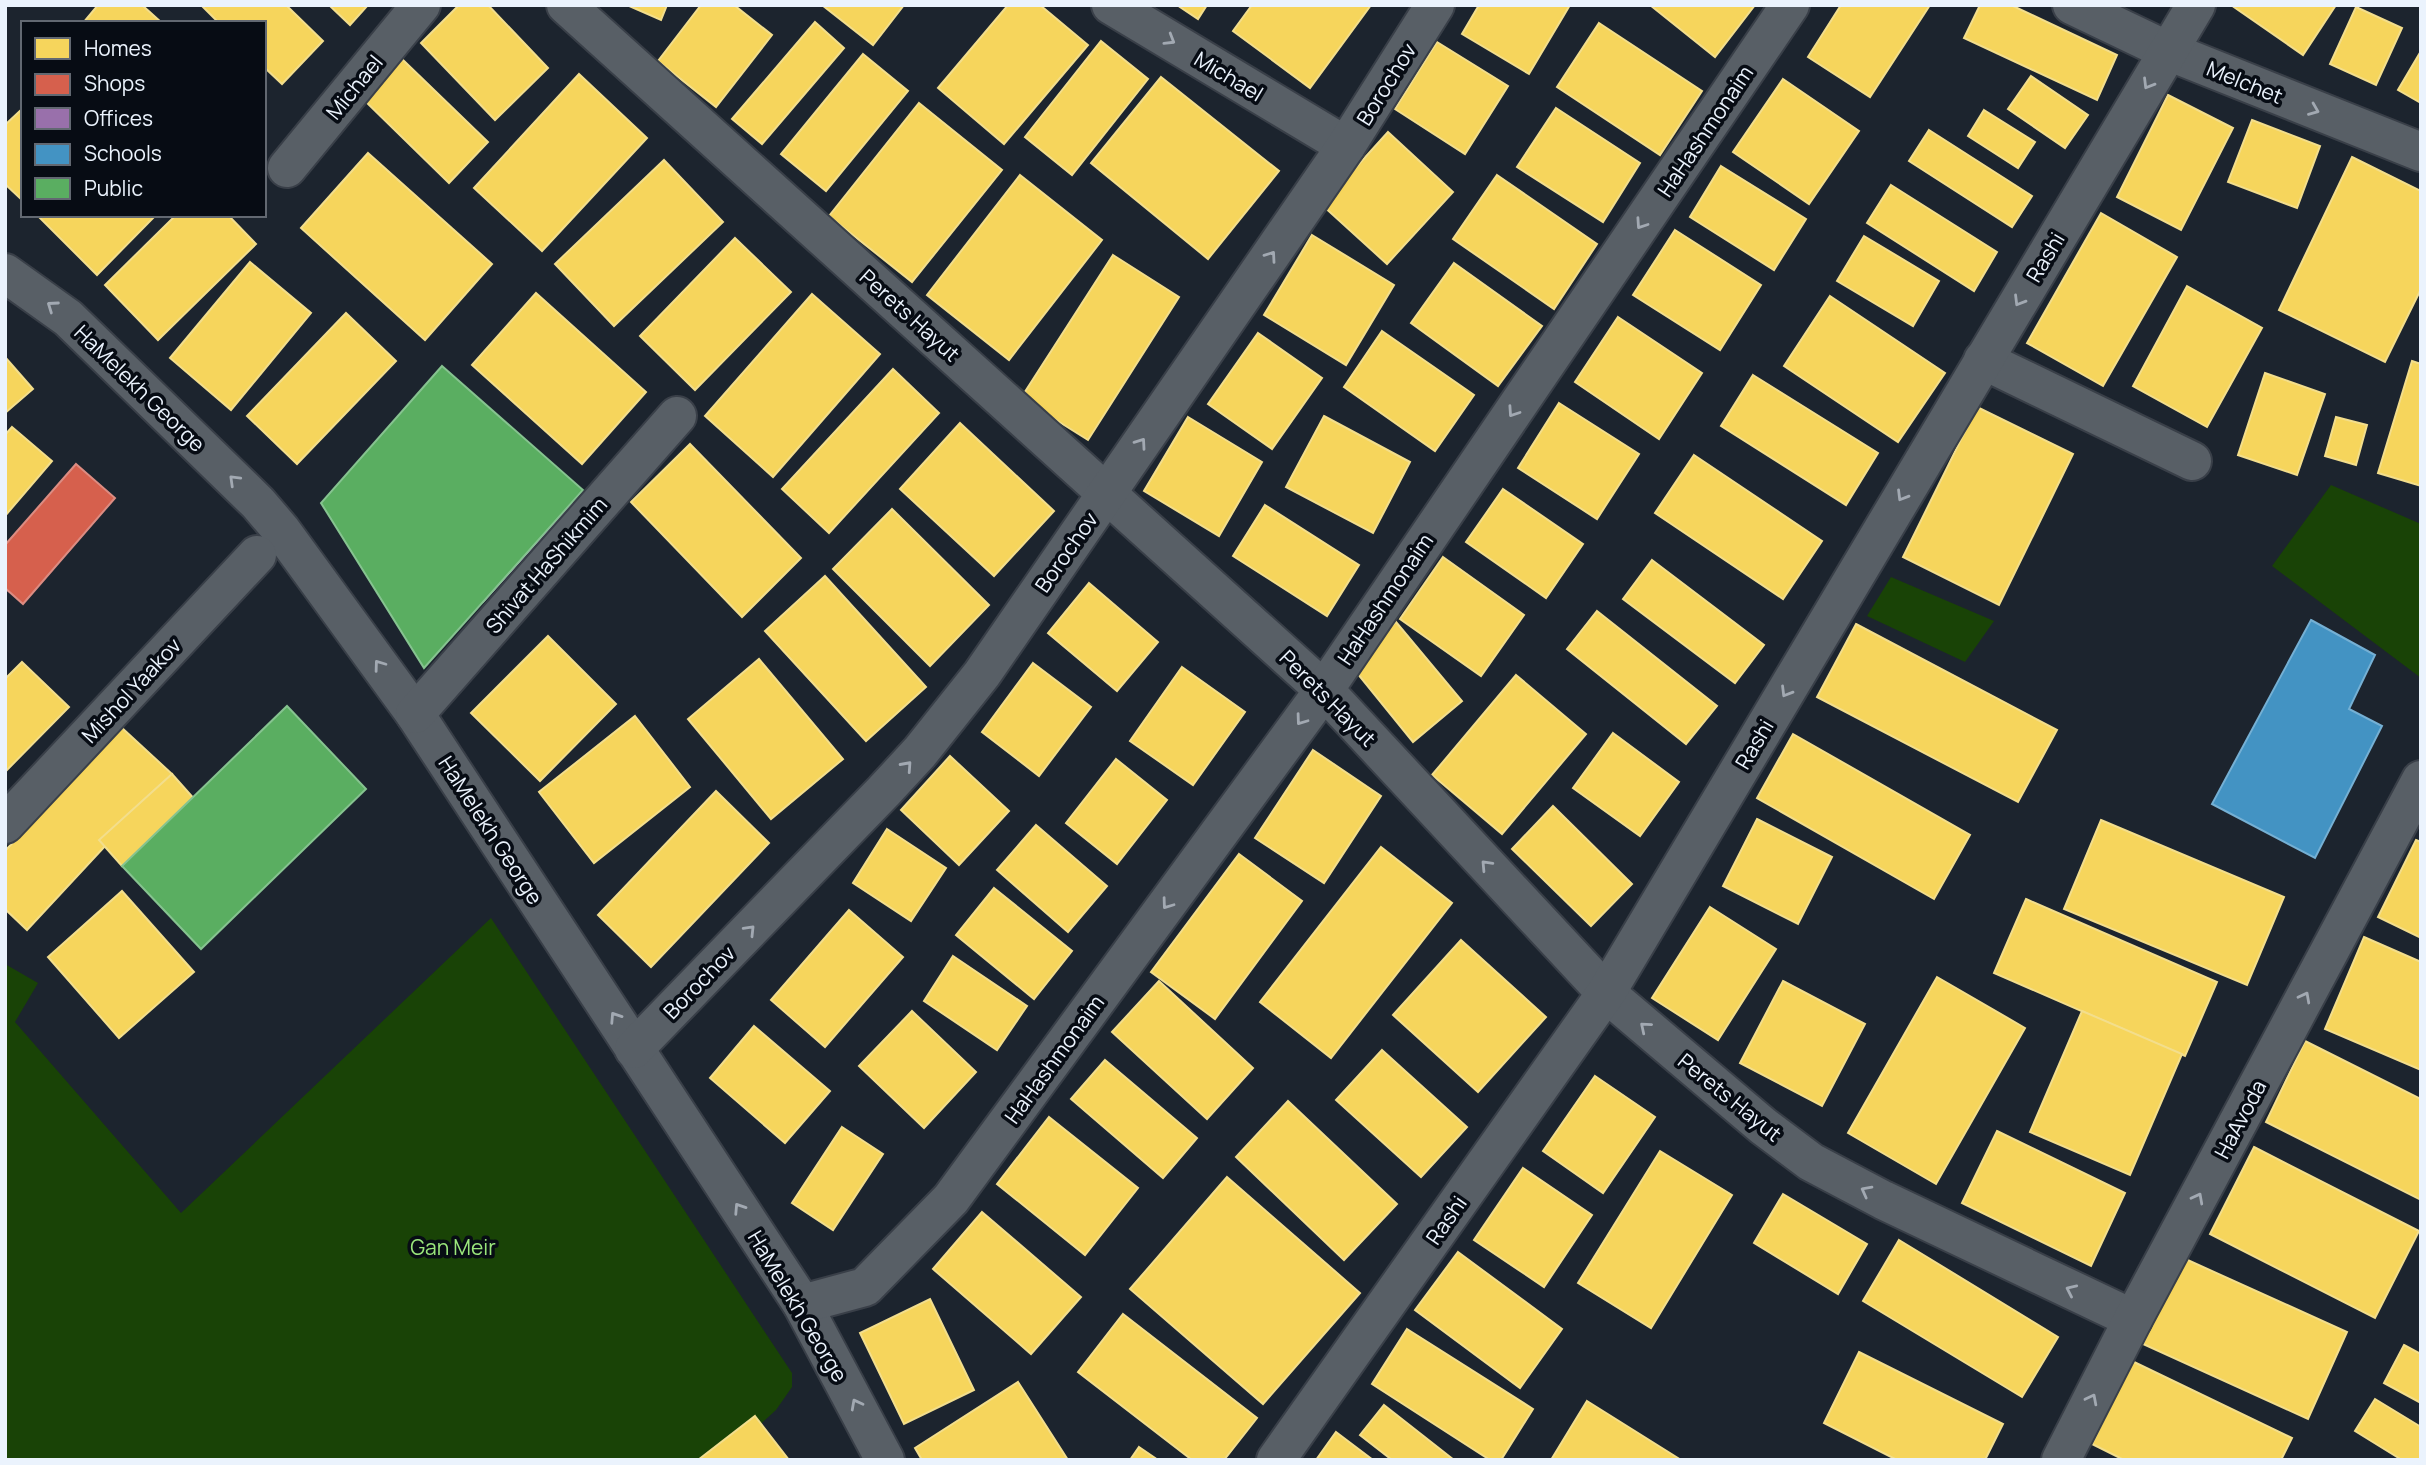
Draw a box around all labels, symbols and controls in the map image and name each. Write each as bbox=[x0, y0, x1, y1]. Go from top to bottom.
legend bbox=[21, 21, 266, 217]
one-way arrow bbox=[1162, 32, 1175, 45]
text: Homes bbox=[84, 34, 152, 62]
street label: Borochov bbox=[1350, 37, 1422, 130]
street label: Michael bbox=[1189, 45, 1269, 107]
street label: Michael bbox=[319, 49, 389, 125]
street label: Melchet bbox=[2203, 54, 2287, 110]
street label: HaHashmonaim bbox=[1651, 60, 1759, 202]
text: Shops bbox=[84, 69, 145, 97]
one-way arrow bbox=[2143, 77, 2156, 90]
one-way arrow bbox=[2308, 101, 2320, 115]
text: Offices bbox=[84, 104, 153, 132]
text: Schools bbox=[84, 139, 162, 167]
text: Public bbox=[84, 174, 143, 202]
one-way arrow bbox=[1637, 216, 1650, 229]
street label: Rashi bbox=[2019, 227, 2071, 287]
one-way arrow bbox=[1263, 251, 1275, 264]
street label: Perets Hayut bbox=[854, 263, 966, 367]
one-way arrow bbox=[2014, 293, 2027, 306]
one-way arrow bbox=[47, 302, 60, 314]
street label: HaMelekh George bbox=[69, 318, 211, 458]
one-way arrow bbox=[1508, 404, 1521, 417]
one-way arrow bbox=[1133, 438, 1145, 451]
one-way arrow bbox=[230, 476, 242, 488]
one-way arrow bbox=[1898, 489, 1911, 502]
street label: Shivat HaShikmim bbox=[479, 491, 613, 639]
street label: Borochov bbox=[1028, 506, 1104, 598]
street label: HaHashmonaim bbox=[1331, 528, 1439, 670]
street label: Mishol Yaakov bbox=[75, 631, 187, 748]
street label: Perets Hayut bbox=[1274, 644, 1382, 752]
one-way arrow bbox=[375, 660, 387, 673]
one-way arrow bbox=[1781, 684, 1794, 697]
one-way arrow bbox=[1297, 712, 1310, 725]
street label: Rashi bbox=[1728, 714, 1780, 774]
street label: HaMelekh George bbox=[433, 750, 549, 910]
one-way arrow bbox=[899, 761, 912, 774]
one-way arrow bbox=[1482, 860, 1495, 873]
one-way arrow bbox=[1163, 896, 1175, 909]
one-way arrow bbox=[742, 926, 754, 938]
street label: Borochov bbox=[657, 939, 741, 1025]
street label: HaHashmonaim bbox=[998, 989, 1110, 1129]
one-way arrow bbox=[2297, 992, 2310, 1004]
one-way arrow bbox=[611, 1012, 623, 1025]
one-way arrow bbox=[1641, 1023, 1654, 1035]
street label: Perets Hayut bbox=[1672, 1047, 1788, 1147]
street label: HaAvoda bbox=[2208, 1075, 2272, 1163]
one-way arrow bbox=[1861, 1186, 1874, 1200]
street label: Rashi bbox=[1419, 1190, 1473, 1250]
one-way arrow bbox=[2190, 1192, 2203, 1205]
one-way arrow bbox=[734, 1202, 747, 1215]
street label: HaMelekh George bbox=[742, 1225, 854, 1387]
park label: Gan Meir bbox=[410, 1233, 496, 1261]
one-way arrow bbox=[2066, 1284, 2079, 1298]
one-way arrow bbox=[2084, 1394, 2098, 1406]
one-way arrow bbox=[851, 1399, 864, 1411]

